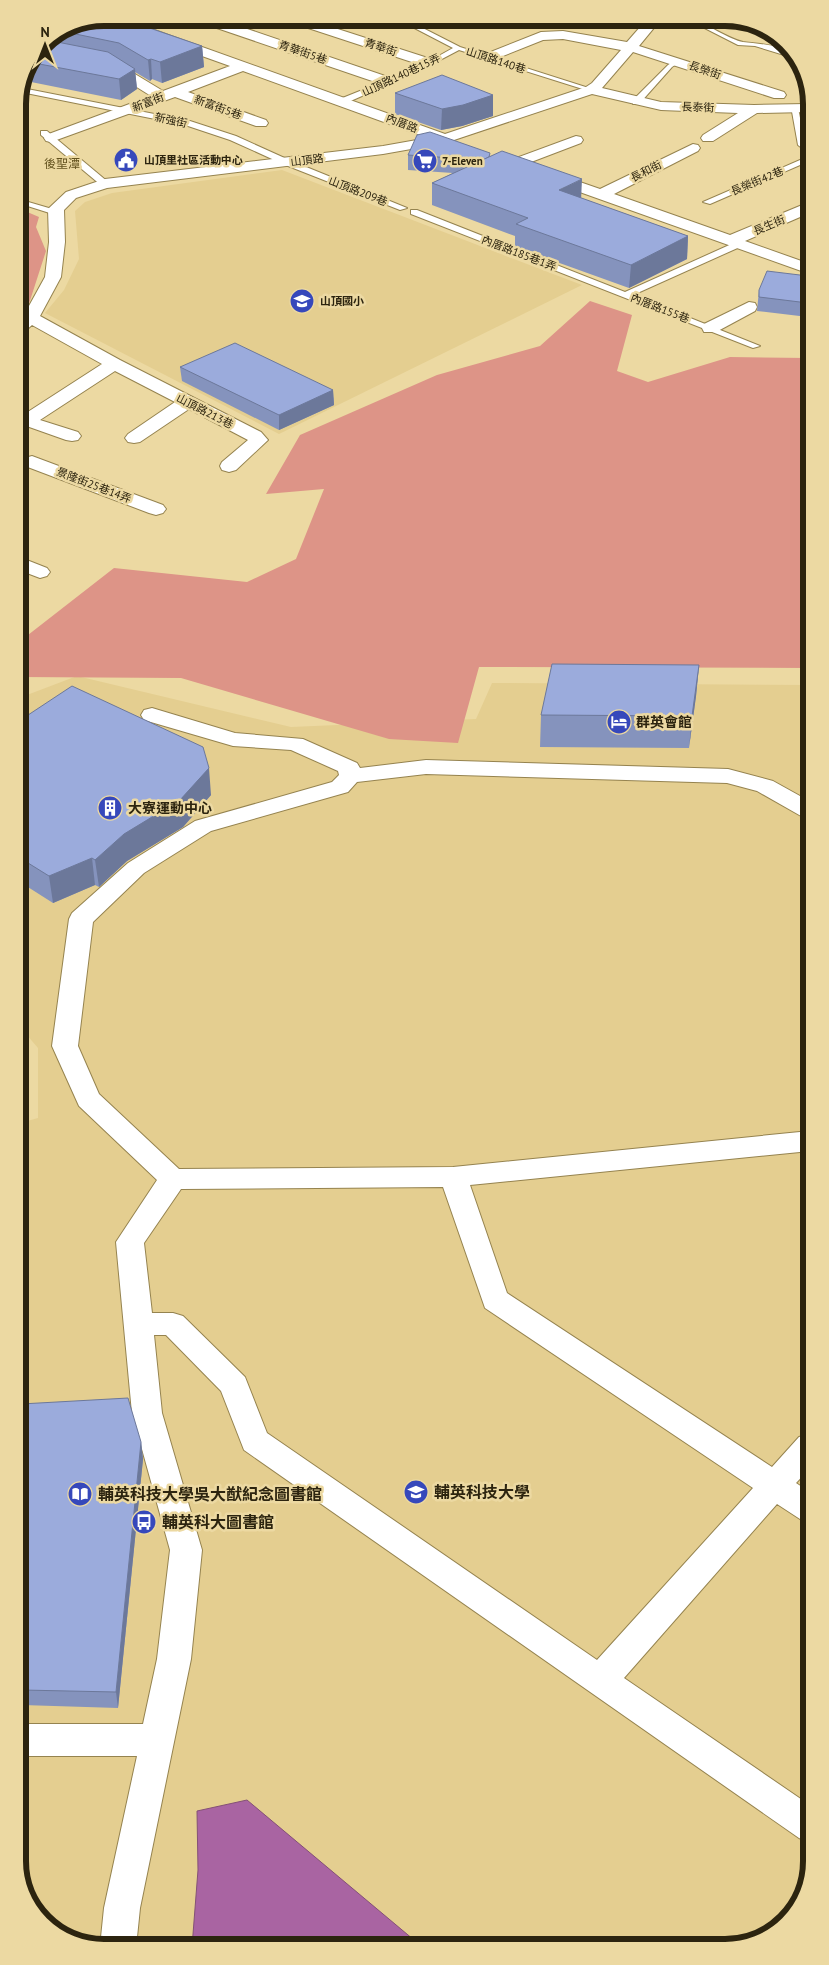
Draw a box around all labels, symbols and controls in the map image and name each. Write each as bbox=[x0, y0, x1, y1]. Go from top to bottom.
north arrow bbox=[20, 20, 70, 70]
text: N bbox=[40, 23, 50, 41]
street label: 青華街 bbox=[363, 35, 399, 59]
street label: 青華街5巷 bbox=[277, 37, 329, 67]
street label: 山頂路140巷 bbox=[464, 44, 528, 76]
street label: 山頂路140巷15弄 bbox=[360, 51, 442, 99]
street label: 長榮街 bbox=[687, 58, 723, 82]
street label: 新富街 bbox=[130, 90, 166, 114]
street label: 新富街5巷 bbox=[192, 92, 244, 122]
street label: 長泰街 bbox=[681, 99, 715, 115]
street label: 新強街 bbox=[153, 110, 189, 130]
street label: 內厝路 bbox=[384, 111, 420, 135]
public building icon: 山頂里社區活動中心 bbox=[113, 147, 139, 173]
supermarket icon: 7-Eleven bbox=[412, 148, 438, 174]
street label: 山頂路 bbox=[290, 151, 324, 169]
place label: 山頂里社區活動中心 bbox=[144, 153, 243, 167]
place label: 7-Eleven bbox=[442, 154, 483, 168]
district label: 後聖潭 bbox=[44, 156, 80, 171]
street label: 長和街 bbox=[628, 157, 664, 185]
street label: 長榮街42巷 bbox=[728, 164, 786, 198]
street label: 山頂路209巷 bbox=[327, 173, 389, 209]
street label: 長生街 bbox=[751, 212, 787, 238]
street label: 內厝路185巷1弄 bbox=[480, 232, 558, 274]
school or university icon: 山頂國小 bbox=[289, 288, 315, 314]
street label: 內厝路155巷 bbox=[629, 290, 691, 326]
place label: 山頂國小 bbox=[320, 294, 364, 308]
street label: 山頂路213巷 bbox=[174, 391, 236, 431]
street label: 景隆街25巷14弄 bbox=[55, 464, 133, 506]
hotel icon: 群英會館 bbox=[606, 709, 632, 735]
place label: 群英會館 bbox=[636, 713, 692, 731]
building icon: 大寮運動中心 bbox=[97, 795, 123, 821]
place label: 大寮運動中心 bbox=[128, 799, 212, 817]
school or university icon: 輔英科技大學 bbox=[403, 1479, 429, 1505]
library icon: 輔英科技大學吳大猷紀念圖書館 bbox=[67, 1481, 93, 1507]
place label: 輔英科技大學 bbox=[434, 1482, 530, 1502]
place label: 輔英科技大學吳大猷紀念圖書館 bbox=[98, 1484, 322, 1504]
bus stop icon: 輔英科大圖書館 bbox=[131, 1509, 157, 1535]
place label: 輔英科大圖書館 bbox=[162, 1512, 274, 1532]

